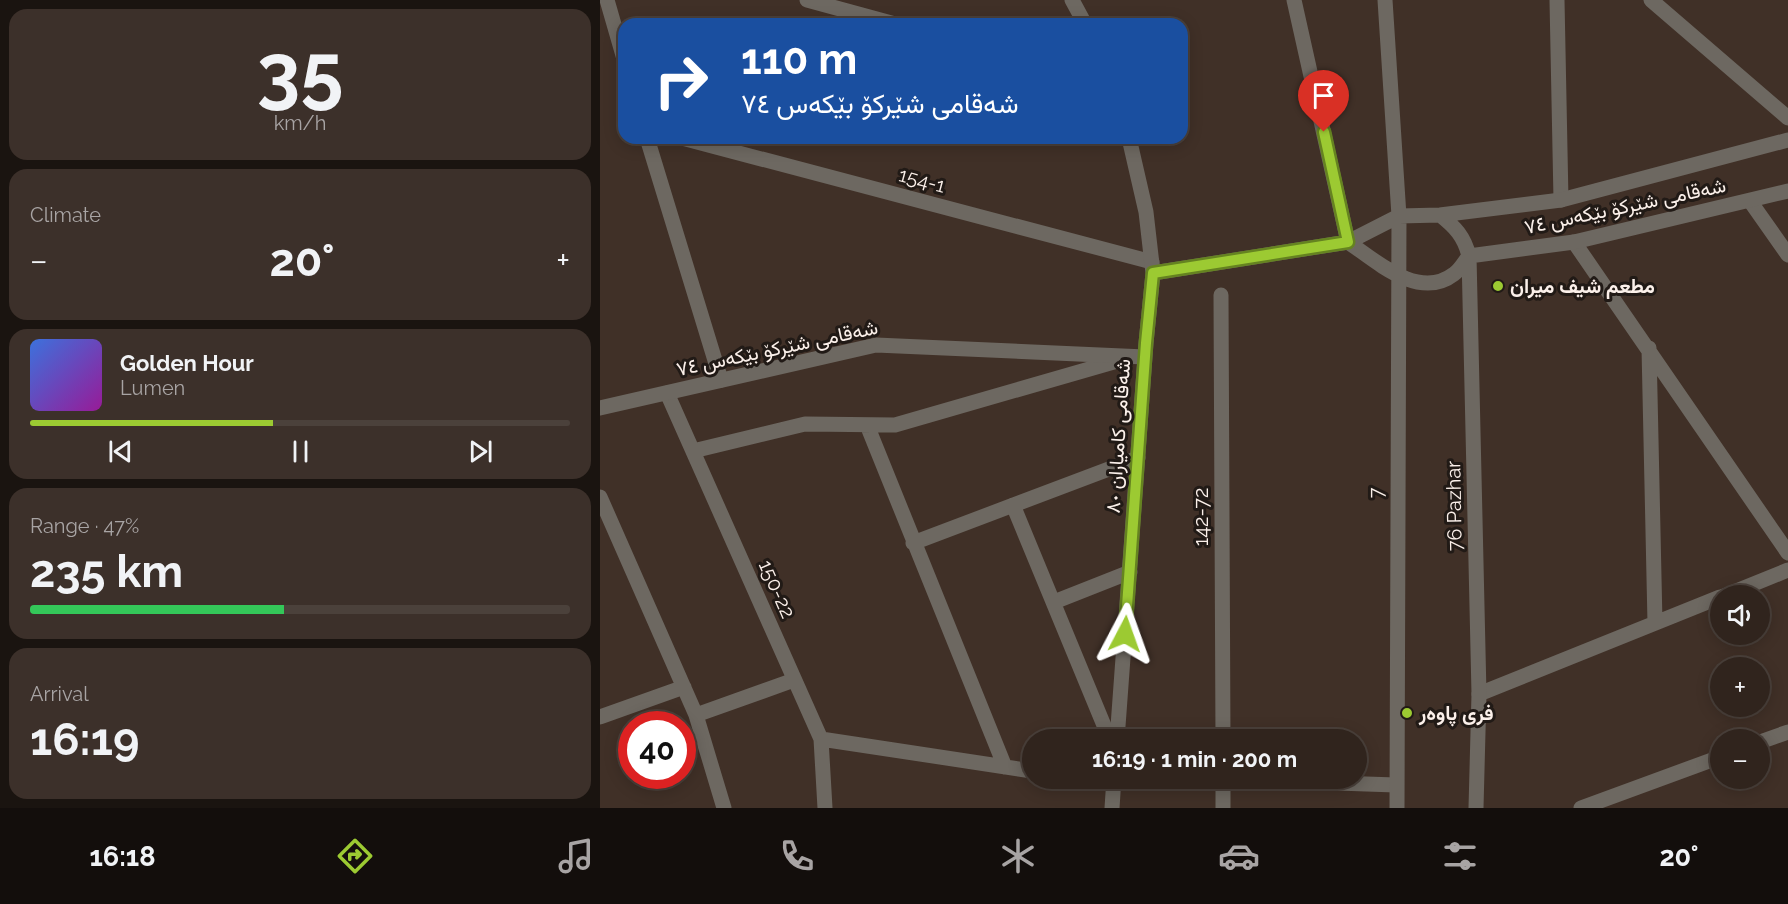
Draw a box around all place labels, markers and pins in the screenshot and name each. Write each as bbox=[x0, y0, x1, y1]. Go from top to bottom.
pin bbox=[1298, 70, 1349, 132]
place label: مطعم شيف ميران bbox=[1510, 274, 1655, 299]
marker: مطعم شيف ميران bbox=[1491, 279, 1505, 293]
place label: فری پاوەر bbox=[1418, 701, 1494, 727]
marker: فری پاوەر bbox=[1400, 706, 1414, 720]

